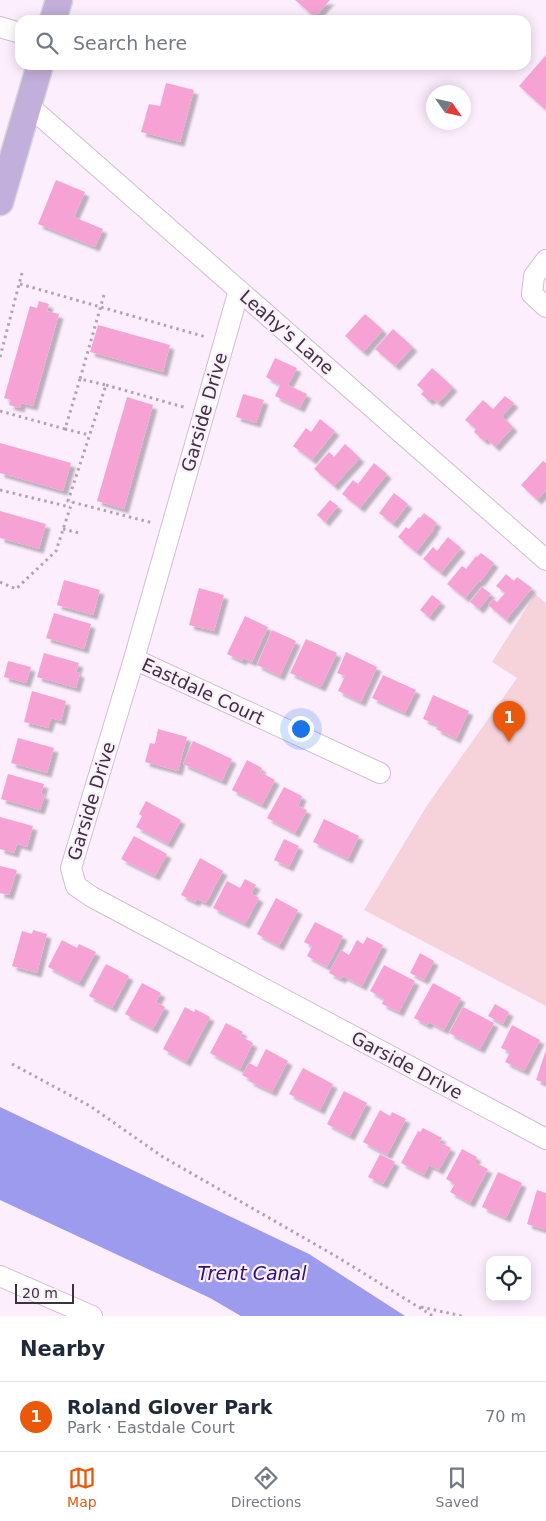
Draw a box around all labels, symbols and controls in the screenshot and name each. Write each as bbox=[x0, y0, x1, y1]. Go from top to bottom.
search box bbox=[15, 15, 531, 70]
icon: search bbox=[33, 29, 61, 57]
text: Search here bbox=[73, 32, 187, 54]
north arrow bbox=[426, 85, 471, 130]
street label: Leahy's Lane bbox=[236, 286, 338, 378]
street label: Garside Drive bbox=[177, 350, 231, 474]
street label: Eastdale Court bbox=[138, 653, 268, 729]
pin: 1 bbox=[493, 701, 525, 742]
your location bbox=[288, 716, 314, 742]
street label: Garside Drive bbox=[63, 739, 119, 863]
street label: Garside Drive bbox=[348, 1027, 466, 1103]
map controls bbox=[486, 1256, 531, 1301]
button: locate bbox=[486, 1256, 531, 1301]
water label: Trent Canal bbox=[197, 1262, 307, 1284]
scale bar bbox=[15, 1281, 74, 1304]
text: 20 m bbox=[22, 1285, 58, 1301]
text: Nearby bbox=[20, 1337, 105, 1361]
text: Roland Glover Park bbox=[67, 1396, 272, 1418]
text: 1 bbox=[30, 1407, 42, 1426]
text: 70 m bbox=[485, 1407, 526, 1426]
text: Park · Eastdale Court bbox=[67, 1418, 235, 1437]
tab: Map bbox=[67, 1464, 97, 1510]
tab: Directions bbox=[231, 1464, 301, 1510]
tab: Saved bbox=[436, 1464, 479, 1510]

